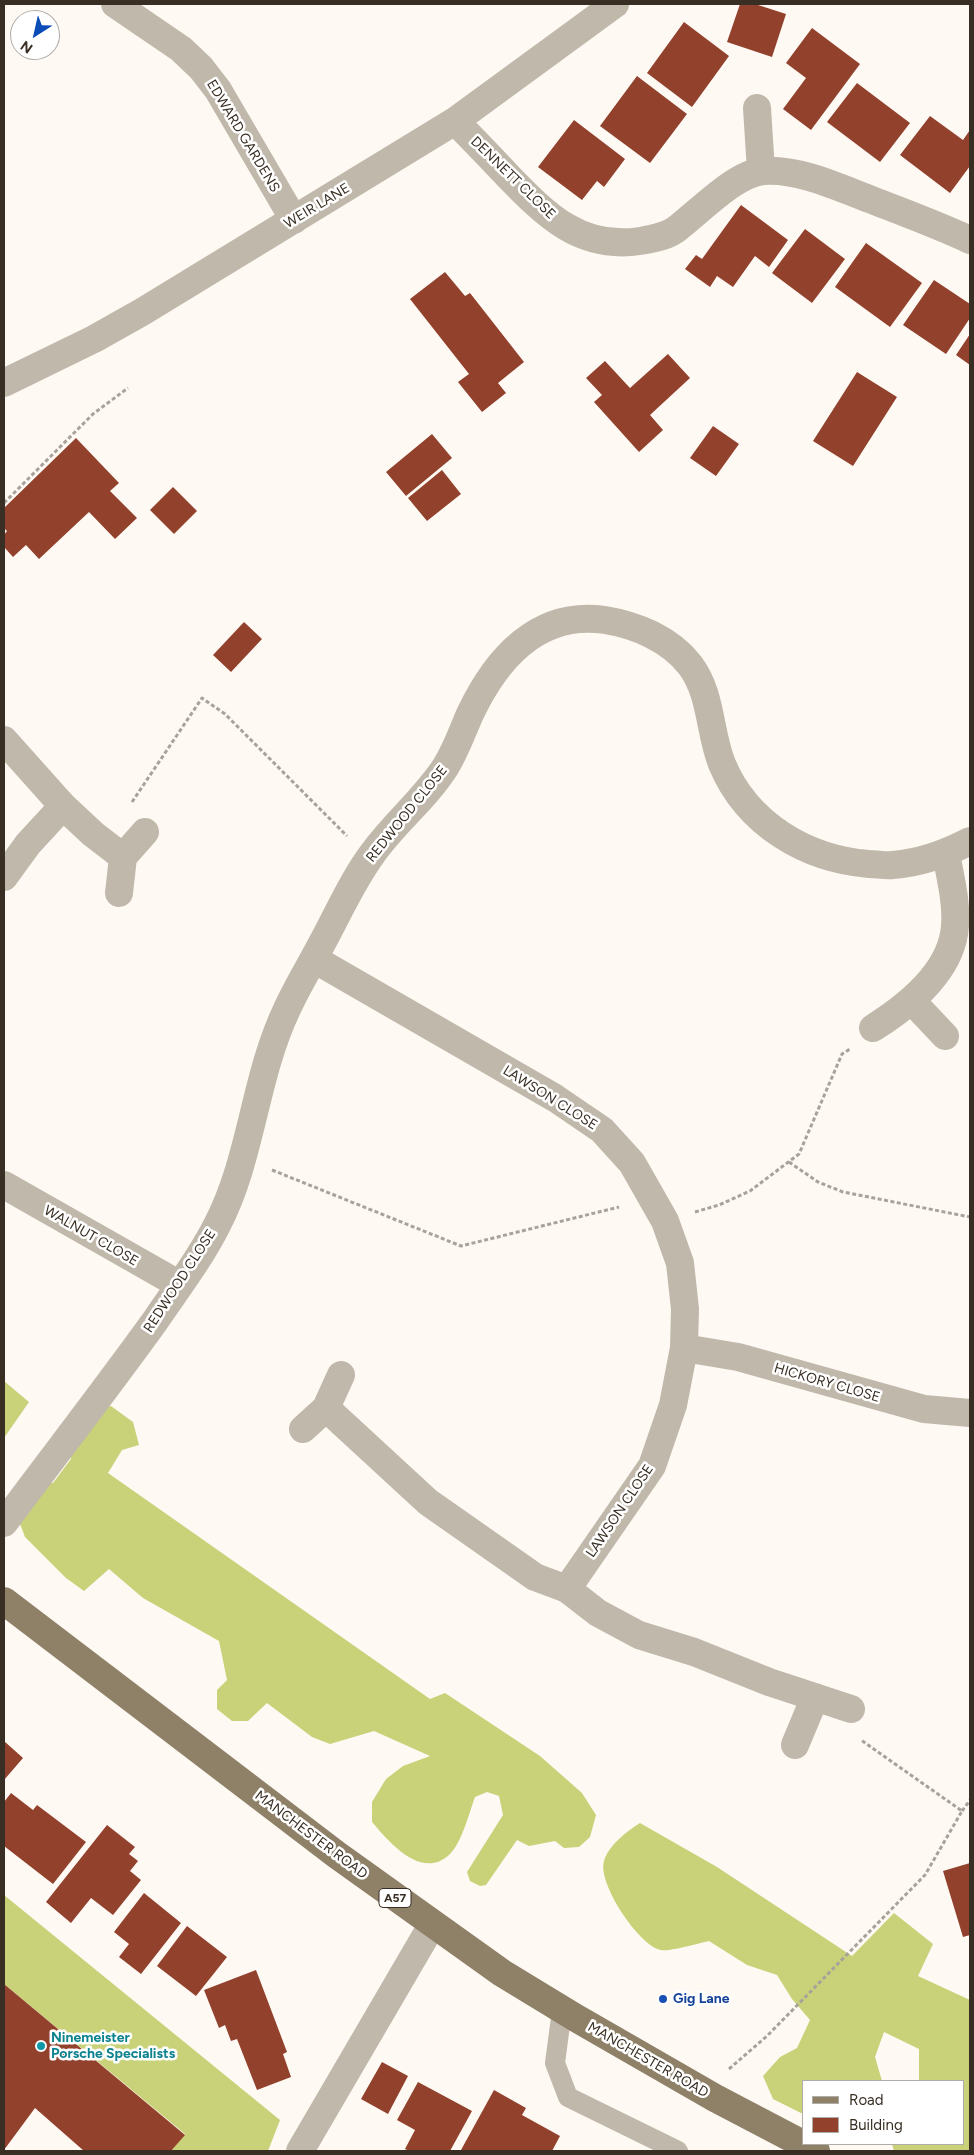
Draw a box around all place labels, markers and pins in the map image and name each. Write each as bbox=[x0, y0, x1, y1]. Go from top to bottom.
place label: Gig Lane bbox=[673, 1991, 730, 2007]
marker: Gig Lane bbox=[657, 1993, 669, 2005]
place label: Ninemeister Porsche Specialists bbox=[51, 2030, 175, 2062]
marker: Ninemeister Porsche Specialists bbox=[35, 2040, 47, 2052]

